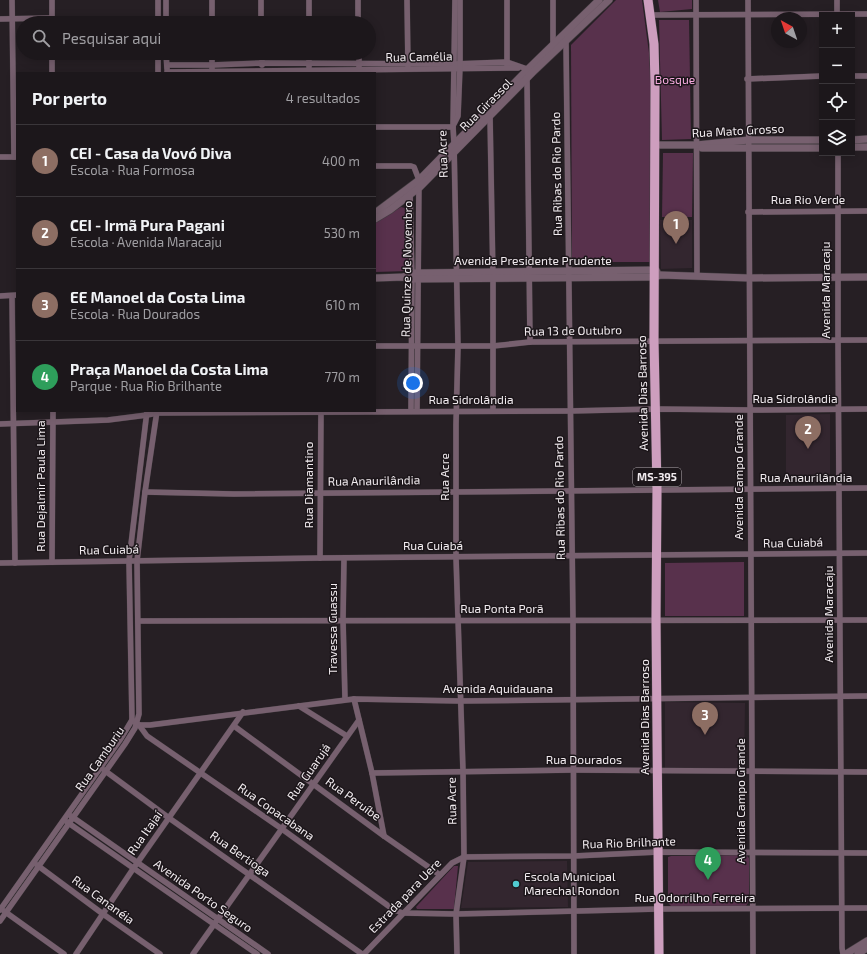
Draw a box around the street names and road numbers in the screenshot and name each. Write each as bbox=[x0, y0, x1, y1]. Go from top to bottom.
street label: Rua Camélia bbox=[385, 48, 453, 64]
street label: Rua Girassol bbox=[456, 75, 515, 133]
street label: Rua Ribas do Rio Pardo bbox=[548, 112, 564, 236]
street label: Rua Mato Grosso bbox=[691, 121, 785, 139]
street label: Rua Acre bbox=[434, 130, 450, 178]
street label: Rua Rio Verde bbox=[771, 192, 845, 206]
street label: Rua Quinze de Novembro bbox=[398, 201, 415, 337]
street label: Avenida Maracaju bbox=[818, 242, 833, 338]
street label: Avenida Presidente Prudente bbox=[454, 253, 612, 267]
street label: Rua 13 de Outubro bbox=[524, 322, 622, 338]
street label: Avenida Dias Barroso bbox=[634, 335, 650, 451]
street label: Rua Sidrolândia bbox=[752, 391, 838, 405]
street label: Rua Sidrolândia bbox=[428, 392, 514, 406]
street label: Avenida Campo Grande bbox=[731, 414, 745, 540]
street label: Rua Dejalmir Paula Lima bbox=[33, 420, 48, 552]
street label: Rua Ribas do Rio Pardo bbox=[551, 436, 567, 560]
street label: Rua Diamantino bbox=[301, 442, 315, 528]
street label: Rua Acre bbox=[437, 453, 451, 501]
road number: MS-395 bbox=[633, 468, 681, 486]
street label: Rua Anaurilândia bbox=[760, 470, 852, 484]
street label: Rua Anaurilândia bbox=[328, 472, 420, 488]
street label: Rua Cuiabá bbox=[763, 534, 823, 550]
street label: Rua Cuiabá bbox=[403, 538, 463, 552]
street label: Rua Cuiabá bbox=[79, 541, 139, 557]
street label: Avenida Maracaju bbox=[821, 566, 836, 662]
street label: Travessa Guassu bbox=[325, 583, 339, 675]
street label: Rua Ponta Porã bbox=[460, 601, 544, 615]
street label: Avenida Dias Barroso bbox=[637, 659, 651, 775]
street label: Avenida Aquidauana bbox=[443, 681, 553, 695]
street label: Rua Camburiu bbox=[72, 723, 127, 793]
street label: Avenida Campo Grande bbox=[733, 738, 747, 864]
street label: Rua Guarujá bbox=[284, 740, 334, 803]
street label: Rua Dourados bbox=[546, 752, 622, 766]
street label: Rua Peruíbe bbox=[323, 773, 384, 823]
street label: Rua Acre bbox=[444, 777, 458, 825]
street label: Rua Copacabana bbox=[236, 780, 318, 843]
street label: Rua Itajaí bbox=[124, 807, 166, 858]
street label: Rua Bertioga bbox=[208, 827, 273, 879]
street label: Rua Rio Brilhante bbox=[582, 833, 676, 851]
street label: Estrada para Uere bbox=[365, 855, 443, 935]
street label: Avenida Porto Seguro bbox=[152, 856, 256, 935]
street label: Rua Cananéia bbox=[70, 872, 137, 926]
street label: Rua Odorrilho Ferreira bbox=[635, 890, 755, 904]

